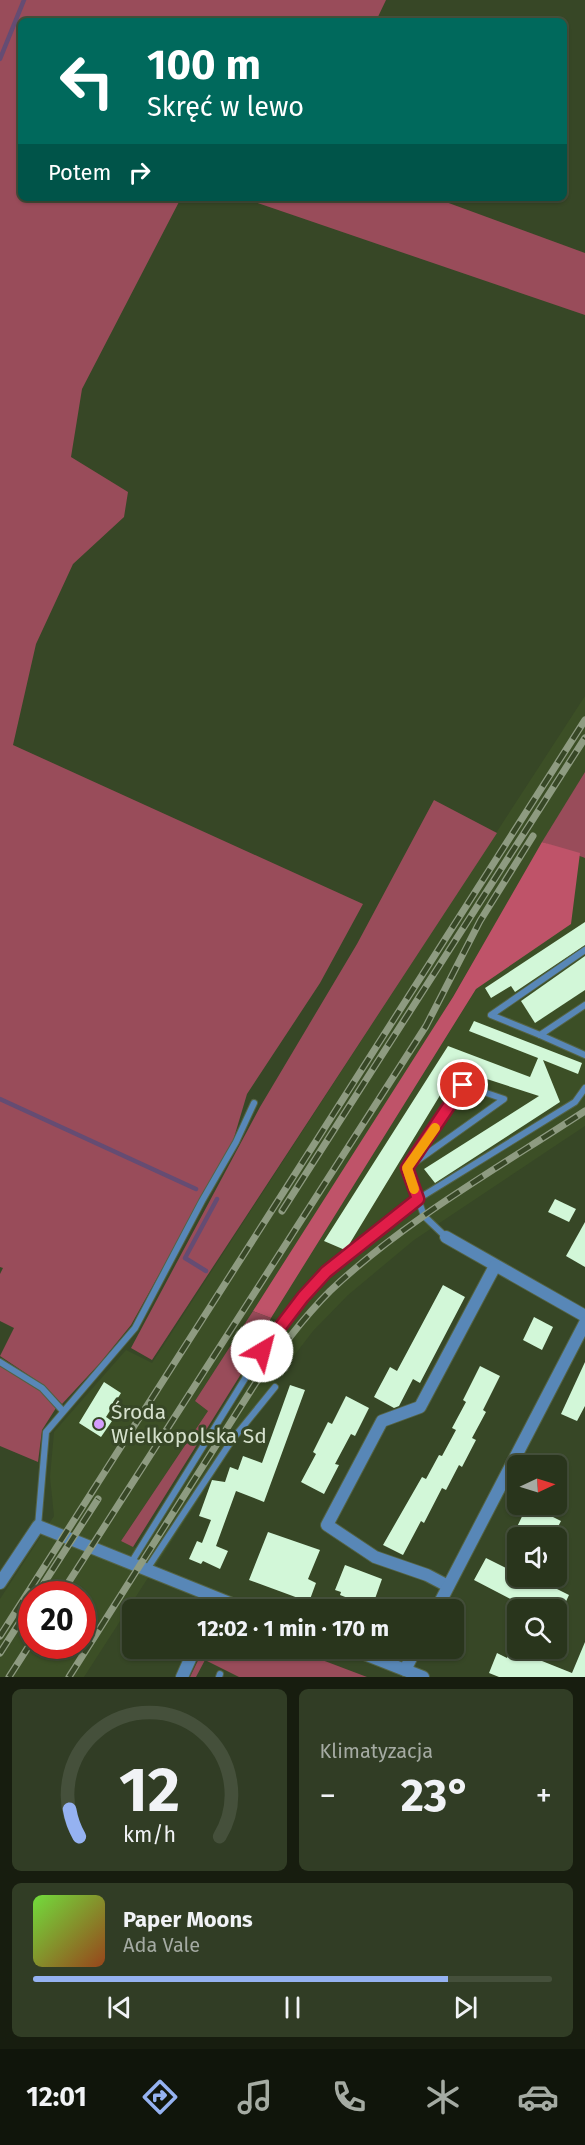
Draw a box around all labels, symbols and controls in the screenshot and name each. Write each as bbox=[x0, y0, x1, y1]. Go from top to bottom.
text: 100 m bbox=[147, 40, 261, 90]
icon: left bbox=[48, 42, 126, 120]
text: Skręć w lewo bbox=[147, 91, 304, 123]
icon: right bbox=[123, 156, 156, 189]
text: Potem bbox=[48, 159, 111, 186]
pin bbox=[437, 1059, 488, 1110]
icon: arrive bbox=[446, 1068, 479, 1101]
position arrow bbox=[230, 1319, 294, 1383]
place label: Środa Wielkopolska Sd bbox=[111, 1399, 267, 1449]
marker: Środa Wielkopolska Sd bbox=[92, 1417, 106, 1431]
north arrow bbox=[507, 1455, 567, 1515]
map controls bbox=[507, 1455, 567, 1659]
button: sound bbox=[507, 1527, 567, 1587]
speed limit sign: 20 bbox=[18, 1581, 96, 1659]
button: search bbox=[507, 1599, 567, 1659]
text: 12:02 · 1 min · 170 m bbox=[197, 1615, 389, 1642]
text: Klimatyzacja bbox=[320, 1739, 433, 1763]
text: 12 bbox=[119, 1753, 180, 1828]
text: 23° bbox=[401, 1769, 471, 1823]
text: − bbox=[320, 1776, 336, 1816]
text: + bbox=[536, 1776, 552, 1816]
text: km/h bbox=[123, 1822, 176, 1848]
text: Paper Moons bbox=[123, 1906, 253, 1933]
text: Ada Vale bbox=[123, 1933, 200, 1957]
icon: previous bbox=[103, 1991, 136, 2024]
icon: pause bbox=[276, 1991, 309, 2024]
icon: next bbox=[449, 1991, 482, 2024]
icon: directions bbox=[139, 2076, 181, 2118]
icon: music bbox=[234, 2076, 276, 2118]
icon: phone bbox=[328, 2076, 370, 2118]
icon: climate bbox=[422, 2076, 464, 2118]
icon: car bbox=[517, 2076, 559, 2118]
text: 12:01 bbox=[26, 2081, 87, 2113]

